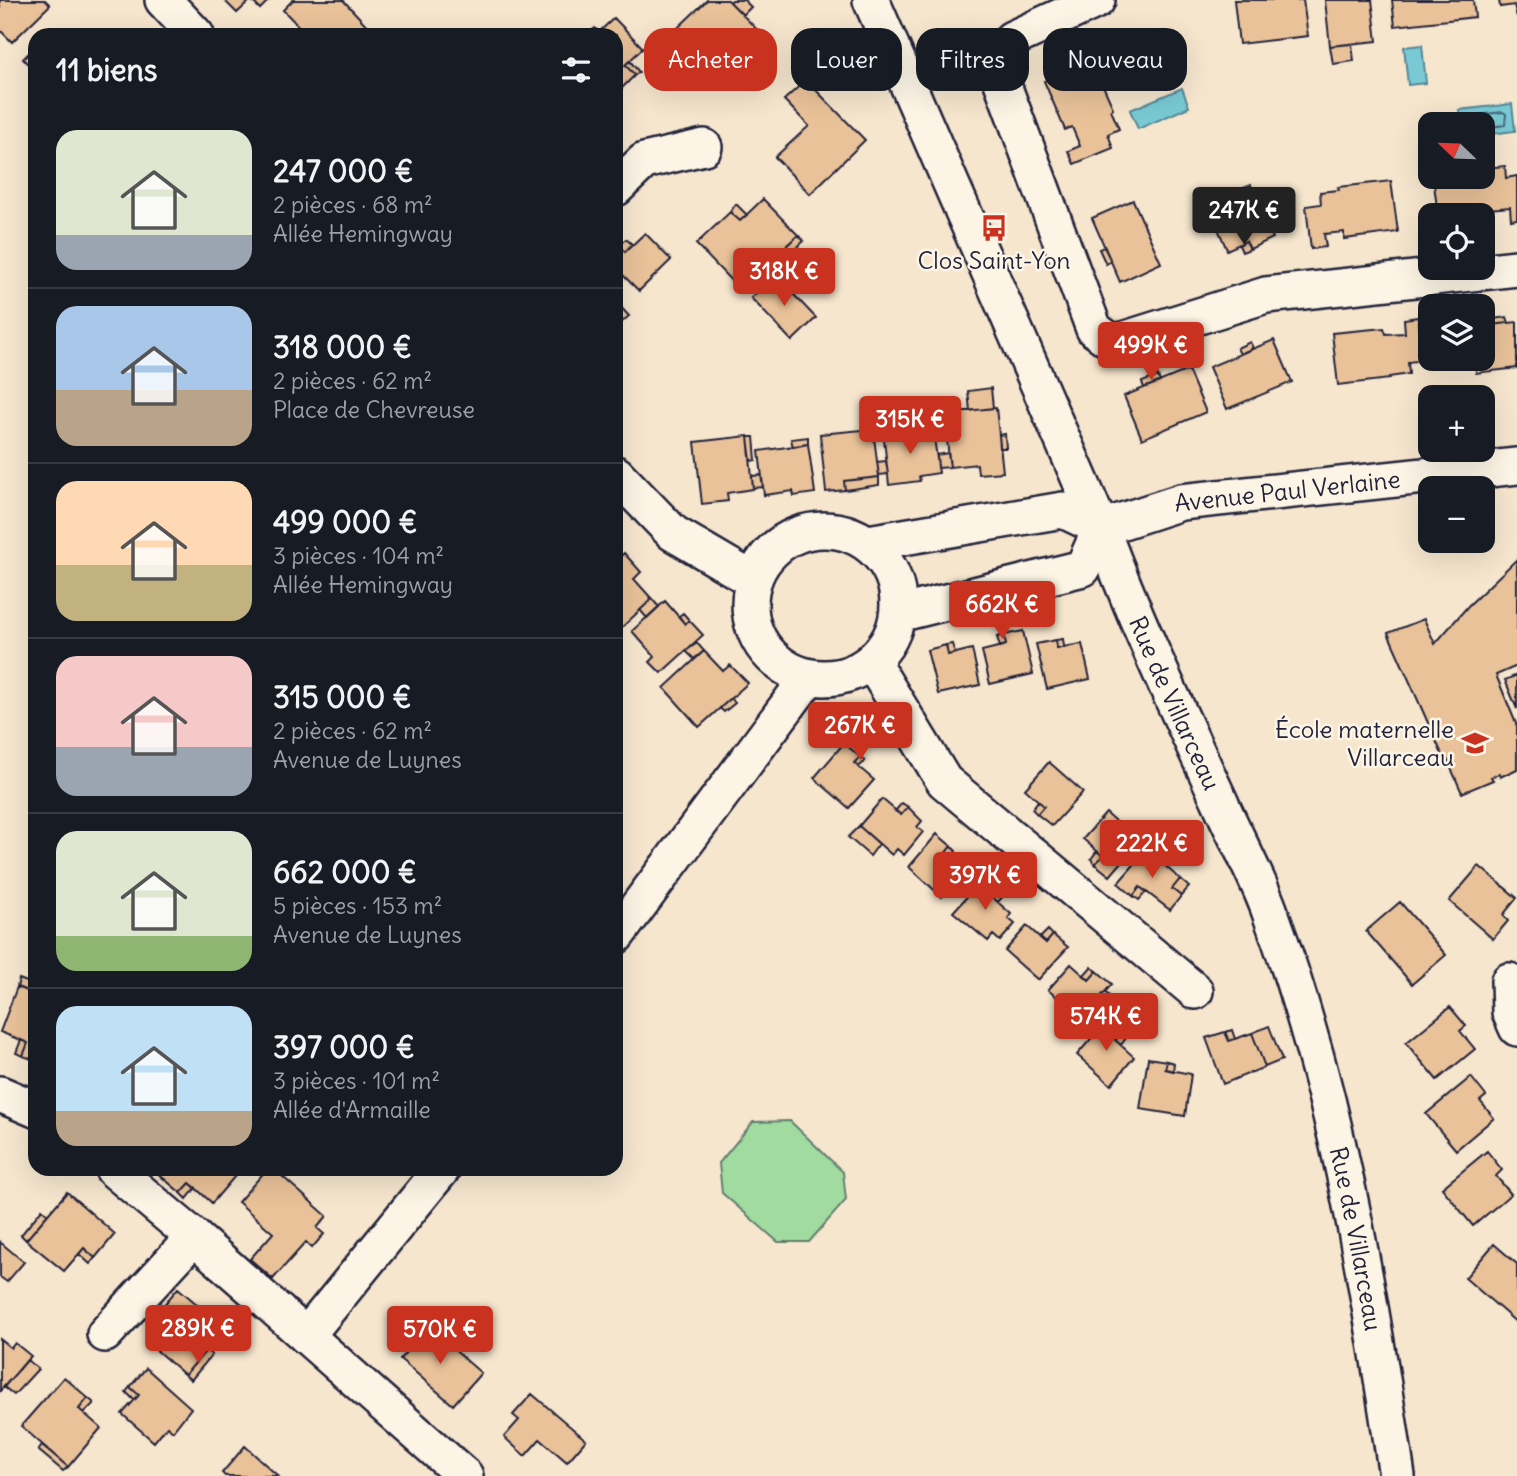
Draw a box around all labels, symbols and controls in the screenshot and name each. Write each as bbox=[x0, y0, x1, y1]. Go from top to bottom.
chip: Acheter bbox=[644, 28, 777, 91]
chip: Louer bbox=[791, 28, 902, 91]
chip: Filtres bbox=[916, 28, 1029, 91]
chip: Nouveau bbox=[1043, 28, 1187, 91]
text: 11 biens bbox=[56, 51, 157, 89]
icon: filters bbox=[557, 51, 595, 89]
north arrow bbox=[1418, 112, 1494, 189]
map controls bbox=[1418, 112, 1495, 553]
text: 247 000 € bbox=[273, 152, 414, 190]
icon: home bbox=[112, 158, 196, 242]
pin: 247K € bbox=[1187, 188, 1301, 247]
text: 2 pièces · 68 m² bbox=[273, 190, 433, 219]
text: 247K € bbox=[1208, 195, 1280, 224]
button: locate bbox=[1418, 203, 1495, 280]
bus stop icon: Clos Saint-Yon bbox=[979, 213, 1009, 243]
text: Allée Hemingway bbox=[273, 219, 453, 248]
place label: Clos Saint-Yon bbox=[917, 245, 1071, 275]
pin: 318K € bbox=[727, 248, 841, 308]
text: 318K € bbox=[749, 256, 819, 285]
button: layers bbox=[1418, 294, 1495, 371]
pin: 499K € bbox=[1094, 322, 1208, 382]
text: 318 000 € bbox=[273, 328, 412, 366]
text: 499K € bbox=[1114, 330, 1188, 359]
icon: home bbox=[112, 334, 196, 418]
text: 2 pièces · 62 m² bbox=[273, 366, 432, 395]
button: + bbox=[1418, 385, 1495, 462]
text: Place de Chevreuse bbox=[273, 395, 475, 424]
pin: 315K € bbox=[853, 396, 967, 456]
text: 315K € bbox=[875, 404, 945, 433]
street label: Avenue Paul Verlaine bbox=[1173, 464, 1402, 518]
button: − bbox=[1418, 476, 1495, 553]
text: 499 000 € bbox=[273, 503, 418, 541]
icon: home bbox=[112, 509, 196, 593]
text: 3 pièces · 104 m² bbox=[273, 541, 444, 570]
text: Allée Hemingway bbox=[273, 570, 453, 599]
pin: 662K € bbox=[945, 582, 1059, 641]
text: 662K € bbox=[965, 589, 1039, 618]
street label: Rue de Villarceau bbox=[1123, 612, 1227, 795]
text: 315 000 € bbox=[273, 678, 412, 716]
icon: home bbox=[112, 684, 196, 768]
pin: 267K € bbox=[803, 702, 917, 762]
text: 267K € bbox=[824, 710, 896, 739]
place label: École maternelle Villarceau bbox=[1275, 714, 1454, 772]
text: 2 pièces · 62 m² bbox=[273, 716, 432, 745]
school or university icon: École maternelle Villarceau bbox=[1460, 728, 1490, 758]
text: Avenue de Luynes bbox=[273, 745, 462, 774]
pin: 222K € bbox=[1095, 820, 1209, 880]
text: 222K € bbox=[1116, 828, 1188, 857]
pin: 397K € bbox=[928, 852, 1042, 912]
text: 662 000 € bbox=[273, 853, 417, 891]
icon: home bbox=[112, 859, 196, 943]
text: 397K € bbox=[949, 860, 1021, 889]
text: 5 pièces · 153 m² bbox=[273, 891, 442, 920]
text: Avenue de Luynes bbox=[273, 920, 462, 949]
pin: 574K € bbox=[1049, 993, 1163, 1053]
text: 574K € bbox=[1070, 1001, 1142, 1030]
text: 397 000 € bbox=[273, 1028, 415, 1066]
icon: home bbox=[112, 1034, 196, 1118]
text: 3 pièces · 101 m² bbox=[273, 1066, 440, 1095]
text: Allée d'Armaille bbox=[273, 1095, 431, 1124]
street label: Rue de Villarceau bbox=[1324, 1144, 1389, 1333]
pin: 289K € bbox=[141, 1306, 255, 1365]
pin: 570K € bbox=[383, 1306, 497, 1366]
text: 289K € bbox=[161, 1313, 235, 1342]
text: 570K € bbox=[403, 1314, 477, 1343]

